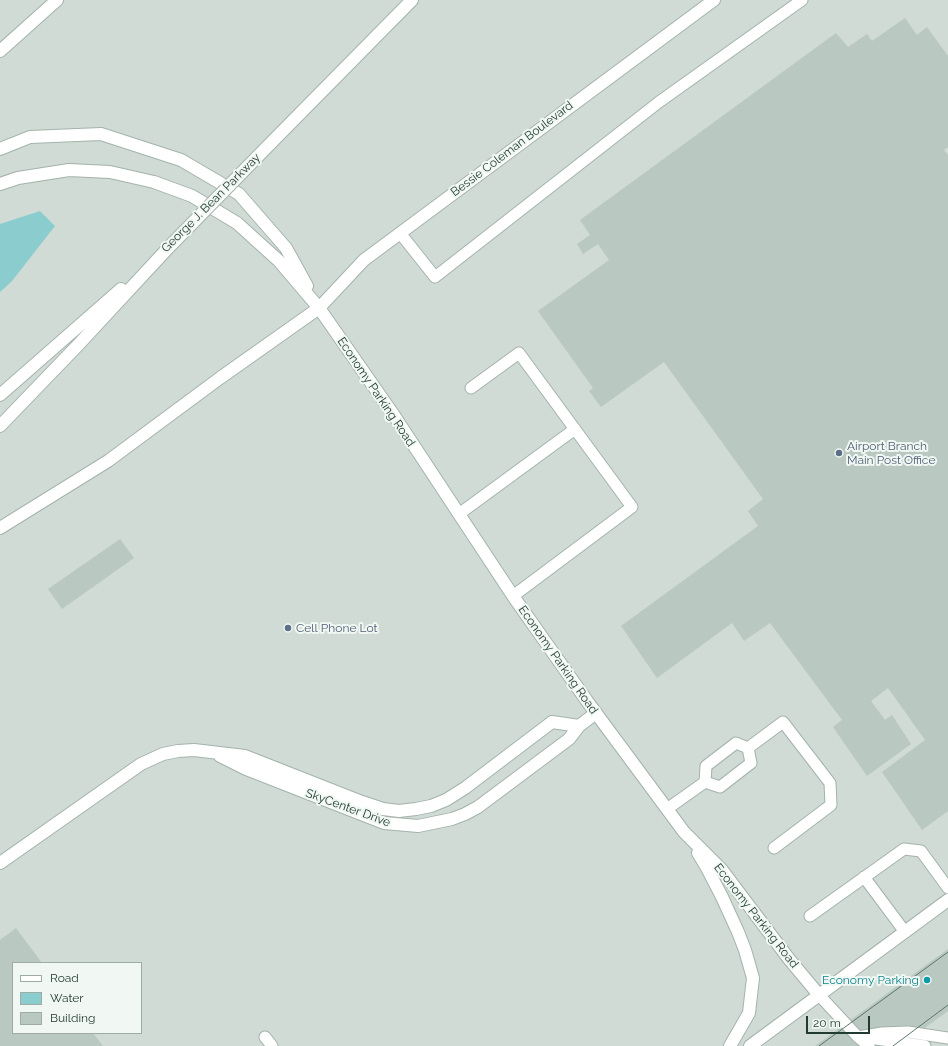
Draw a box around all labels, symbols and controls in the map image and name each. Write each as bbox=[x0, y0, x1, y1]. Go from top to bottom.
street label: Bessie Coleman Boulevard bbox=[448, 98, 576, 200]
street label: George J. Bean Parkway bbox=[159, 151, 263, 255]
street label: Economy Parking Road bbox=[334, 335, 418, 449]
place label: Airport Branch Main Post Office bbox=[847, 439, 935, 467]
marker: Airport Branch Main Post Office bbox=[834, 448, 844, 458]
street label: Economy Parking Road bbox=[515, 603, 601, 717]
place label: Cell Phone Lot bbox=[296, 621, 377, 635]
marker: Cell Phone Lot bbox=[283, 623, 293, 633]
street label: SkyCenter Drive bbox=[304, 786, 392, 830]
street label: Economy Parking Road bbox=[711, 861, 801, 971]
legend bbox=[12, 962, 142, 1034]
text: Road bbox=[50, 971, 79, 985]
place label: Economy Parking bbox=[822, 973, 919, 987]
marker: Economy Parking bbox=[922, 975, 932, 985]
text: Water bbox=[50, 991, 84, 1005]
scale bar bbox=[808, 1008, 872, 1034]
text: Building bbox=[50, 1011, 96, 1025]
text: 20 m bbox=[813, 1016, 841, 1030]

